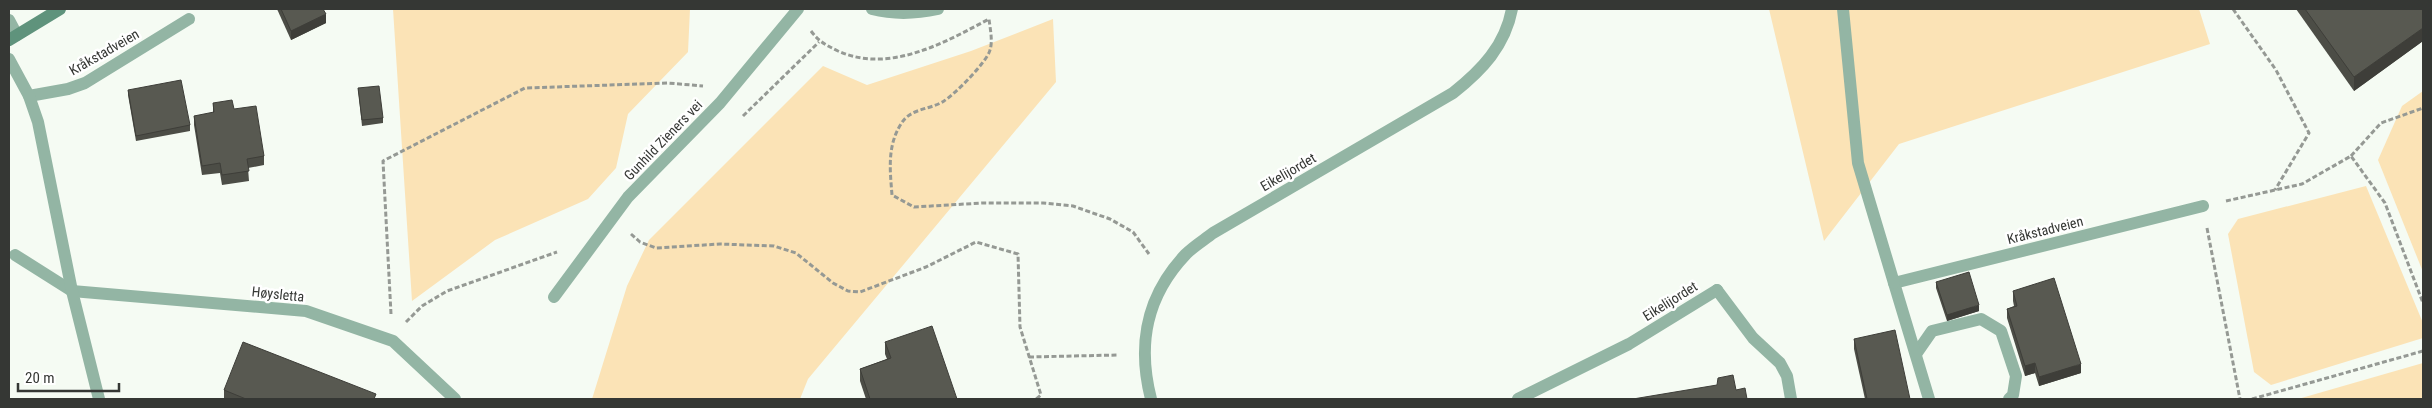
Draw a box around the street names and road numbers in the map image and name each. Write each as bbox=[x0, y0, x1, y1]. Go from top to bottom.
street label: Kråkstadveien bbox=[66, 26, 142, 78]
street label: Gunhild Zieners vei bbox=[621, 97, 705, 183]
street label: Eikelijordet bbox=[1257, 150, 1319, 194]
street label: Kråkstadveien bbox=[2005, 213, 2085, 247]
street label: Eikelijordet bbox=[1640, 278, 1700, 324]
street label: Høysletta bbox=[251, 283, 305, 305]

